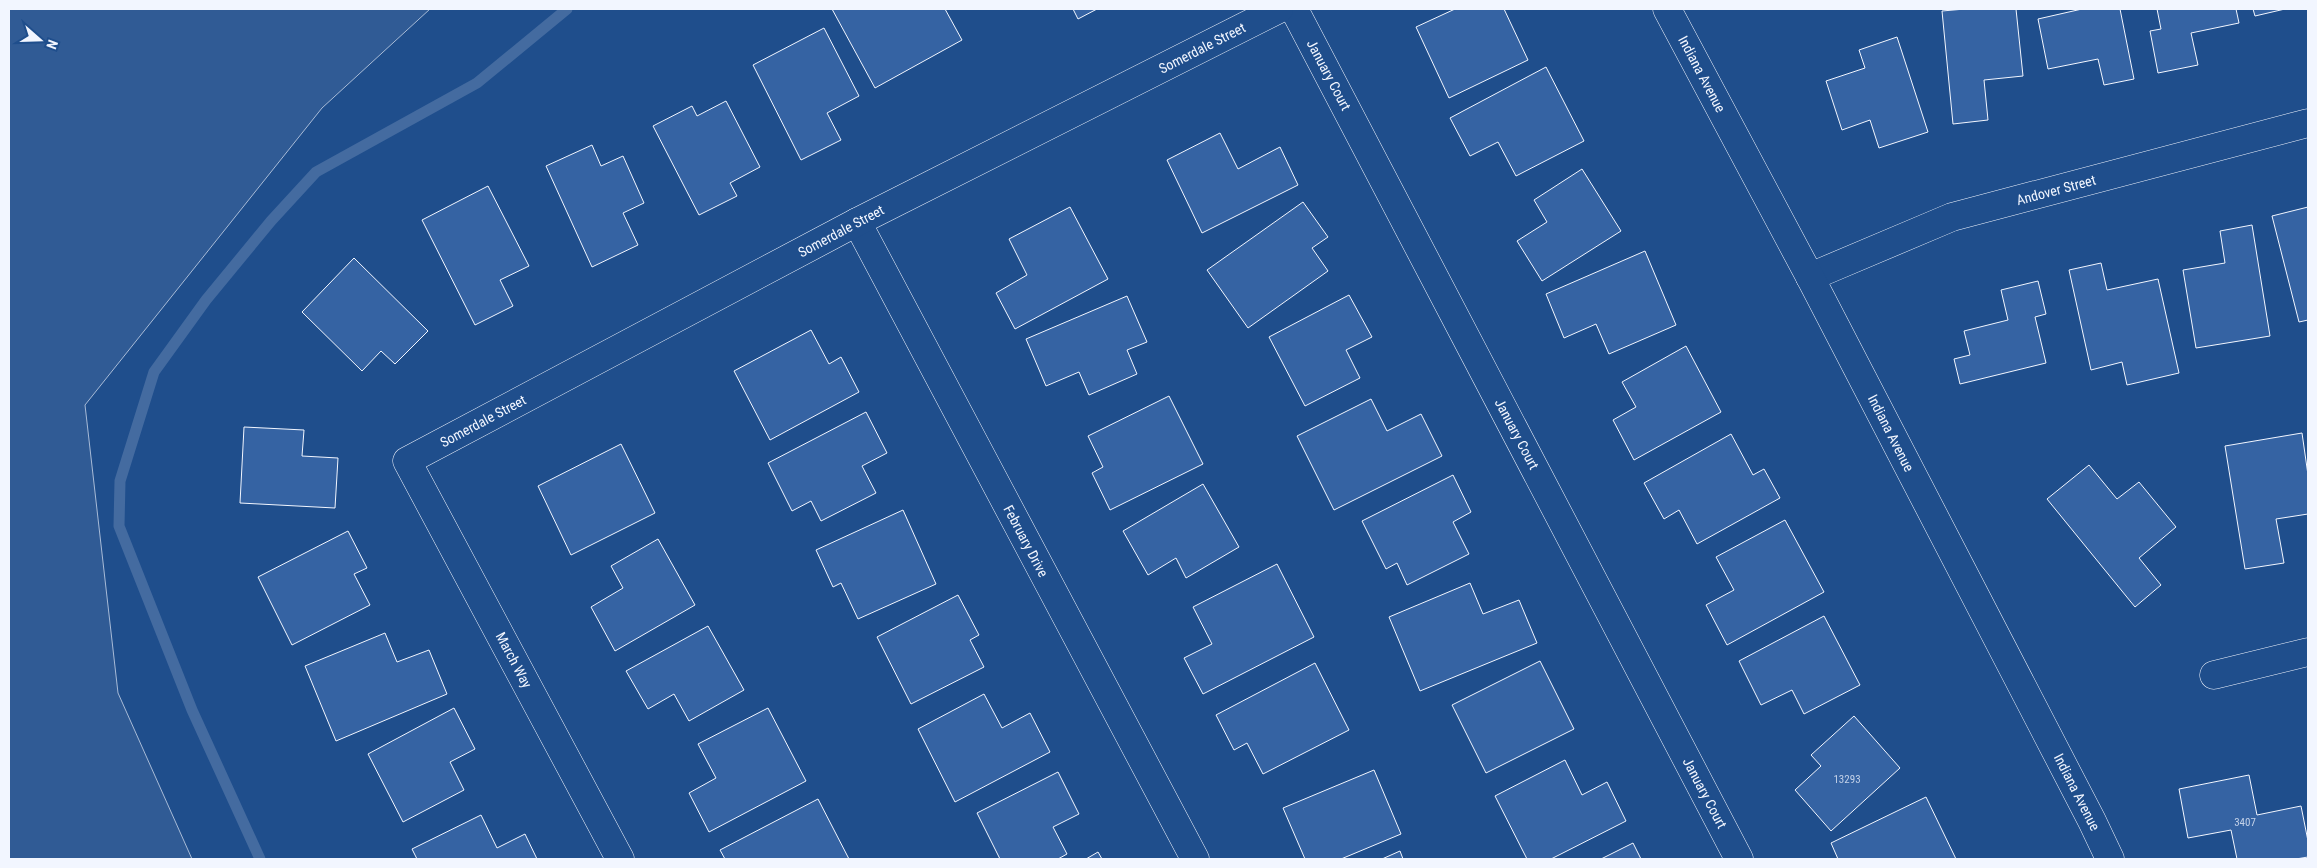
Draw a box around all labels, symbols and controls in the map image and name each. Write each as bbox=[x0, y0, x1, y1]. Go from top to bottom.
north arrow bbox=[15, 15, 65, 65]
street label: Somerdale Street bbox=[1156, 19, 1248, 77]
street label: Indiana Avenue bbox=[1675, 33, 1729, 115]
street label: January Court bbox=[1304, 37, 1354, 113]
text: N bbox=[43, 38, 61, 51]
street label: Andover Street bbox=[2015, 172, 2097, 208]
street label: Somerdale Street bbox=[795, 202, 887, 260]
street label: Somerdale Street bbox=[437, 392, 529, 450]
street label: Indiana Avenue bbox=[1865, 392, 1917, 475]
street label: January Court bbox=[1492, 396, 1542, 472]
street label: February Drive bbox=[1000, 502, 1052, 580]
street label: March Way bbox=[493, 629, 535, 691]
street label: Indiana Avenue bbox=[2051, 751, 2103, 834]
street label: January Court bbox=[1680, 755, 1730, 831]
house number: 13293 bbox=[1833, 773, 1861, 786]
house number: 3407 bbox=[2234, 816, 2256, 829]

